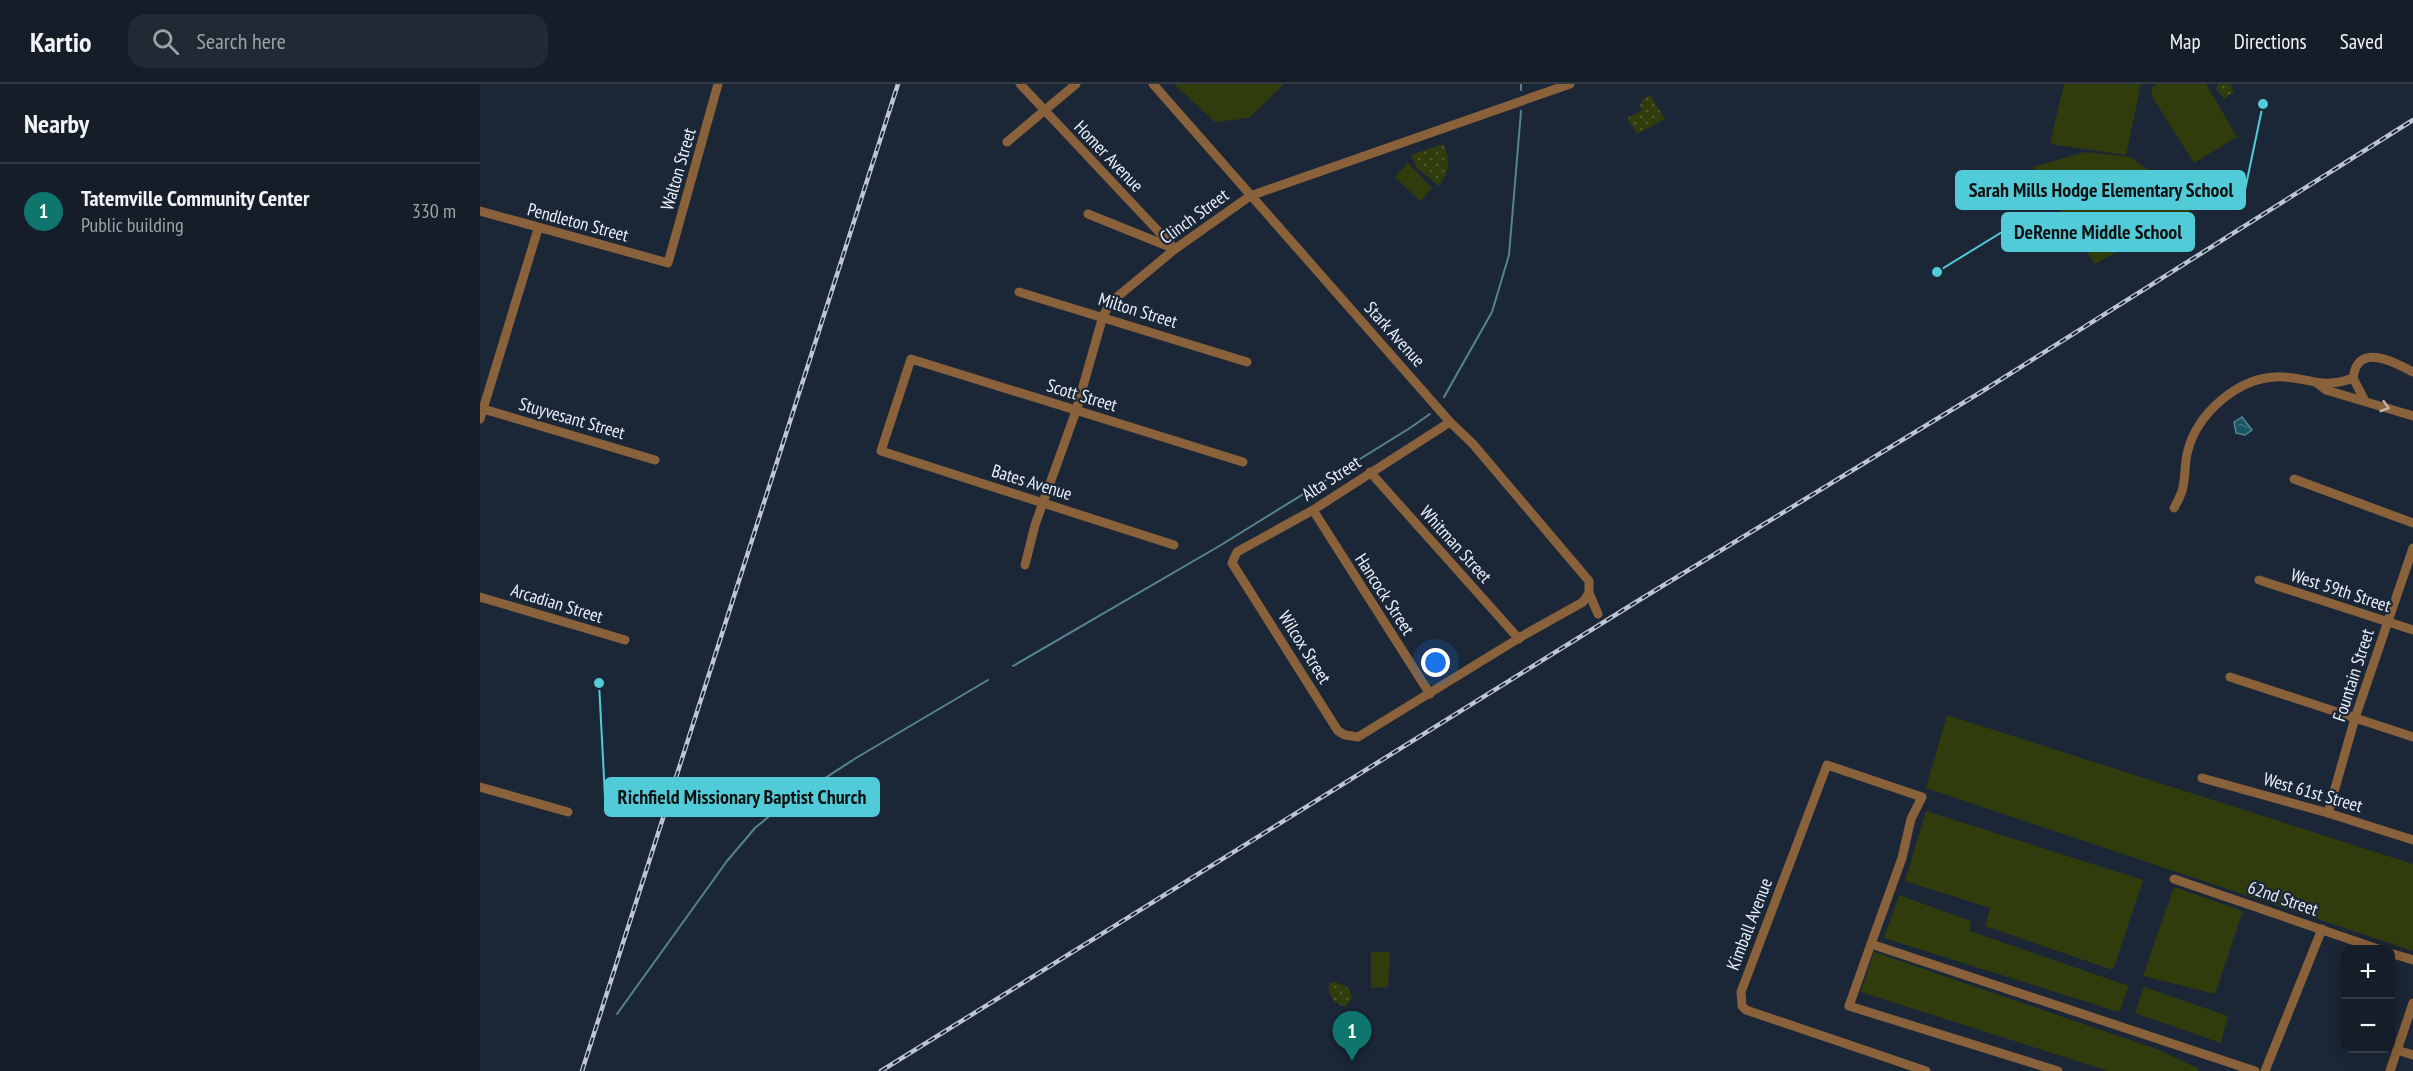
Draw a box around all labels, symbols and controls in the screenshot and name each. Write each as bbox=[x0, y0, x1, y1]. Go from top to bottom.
search box bbox=[128, 14, 548, 68]
text: Kartio bbox=[30, 23, 92, 60]
icon: search bbox=[149, 25, 182, 58]
text: Search here bbox=[197, 27, 286, 55]
text: Map bbox=[2170, 28, 2201, 55]
text: Directions bbox=[2234, 28, 2307, 55]
text: Saved bbox=[2340, 28, 2383, 55]
text: Nearby bbox=[24, 107, 89, 140]
street label: Homer Avenue bbox=[1069, 116, 1149, 196]
street label: Walton Street bbox=[655, 125, 701, 213]
callout: Sarah Mills Hodge Elementary School bbox=[1956, 171, 2245, 209]
text: Sarah Mills Hodge Elementary School bbox=[1969, 177, 2233, 203]
street label: Clinch Street bbox=[1155, 183, 1233, 249]
text: Tatemville Community Center bbox=[81, 184, 309, 212]
street label: Pendleton Street bbox=[525, 197, 631, 247]
text: 1 bbox=[39, 198, 48, 224]
text: 330 m bbox=[412, 198, 456, 224]
text: Public building bbox=[81, 212, 184, 238]
callout: DeRenne Middle School bbox=[2002, 213, 2194, 251]
text: DeRenne Middle School bbox=[2014, 219, 2182, 245]
street label: Milton Street bbox=[1096, 287, 1180, 333]
street label: Stark Avenue bbox=[1360, 297, 1430, 371]
street label: Scott Street bbox=[1044, 373, 1120, 417]
street label: Stuyvesant Street bbox=[516, 392, 628, 444]
one-way arrow bbox=[2379, 400, 2390, 412]
street label: Alta Street bbox=[1297, 450, 1365, 506]
street label: Bates Avenue bbox=[989, 459, 1075, 505]
street label: Whitman Street bbox=[1415, 500, 1497, 588]
street label: Hancock Street bbox=[1350, 549, 1420, 639]
street label: West 59th Street bbox=[2288, 563, 2394, 617]
street label: Arcadian Street bbox=[508, 578, 606, 628]
street label: Wilcox Street bbox=[1274, 606, 1336, 688]
street label: Fountain Street bbox=[2327, 626, 2379, 724]
your location bbox=[1421, 648, 1450, 677]
street label: West 61st Street bbox=[2261, 767, 2365, 817]
callout: Richfield Missionary Baptist Church bbox=[605, 778, 879, 816]
text: Richfield Missionary Baptist Church bbox=[618, 784, 866, 810]
street label: Kimball Avenue bbox=[1721, 875, 1777, 973]
street label: 62nd Street bbox=[2245, 875, 2321, 921]
map controls bbox=[2341, 945, 2395, 1053]
button: + bbox=[2341, 945, 2395, 999]
button: − bbox=[2341, 999, 2395, 1053]
pin: 1 bbox=[1332, 1012, 1372, 1061]

